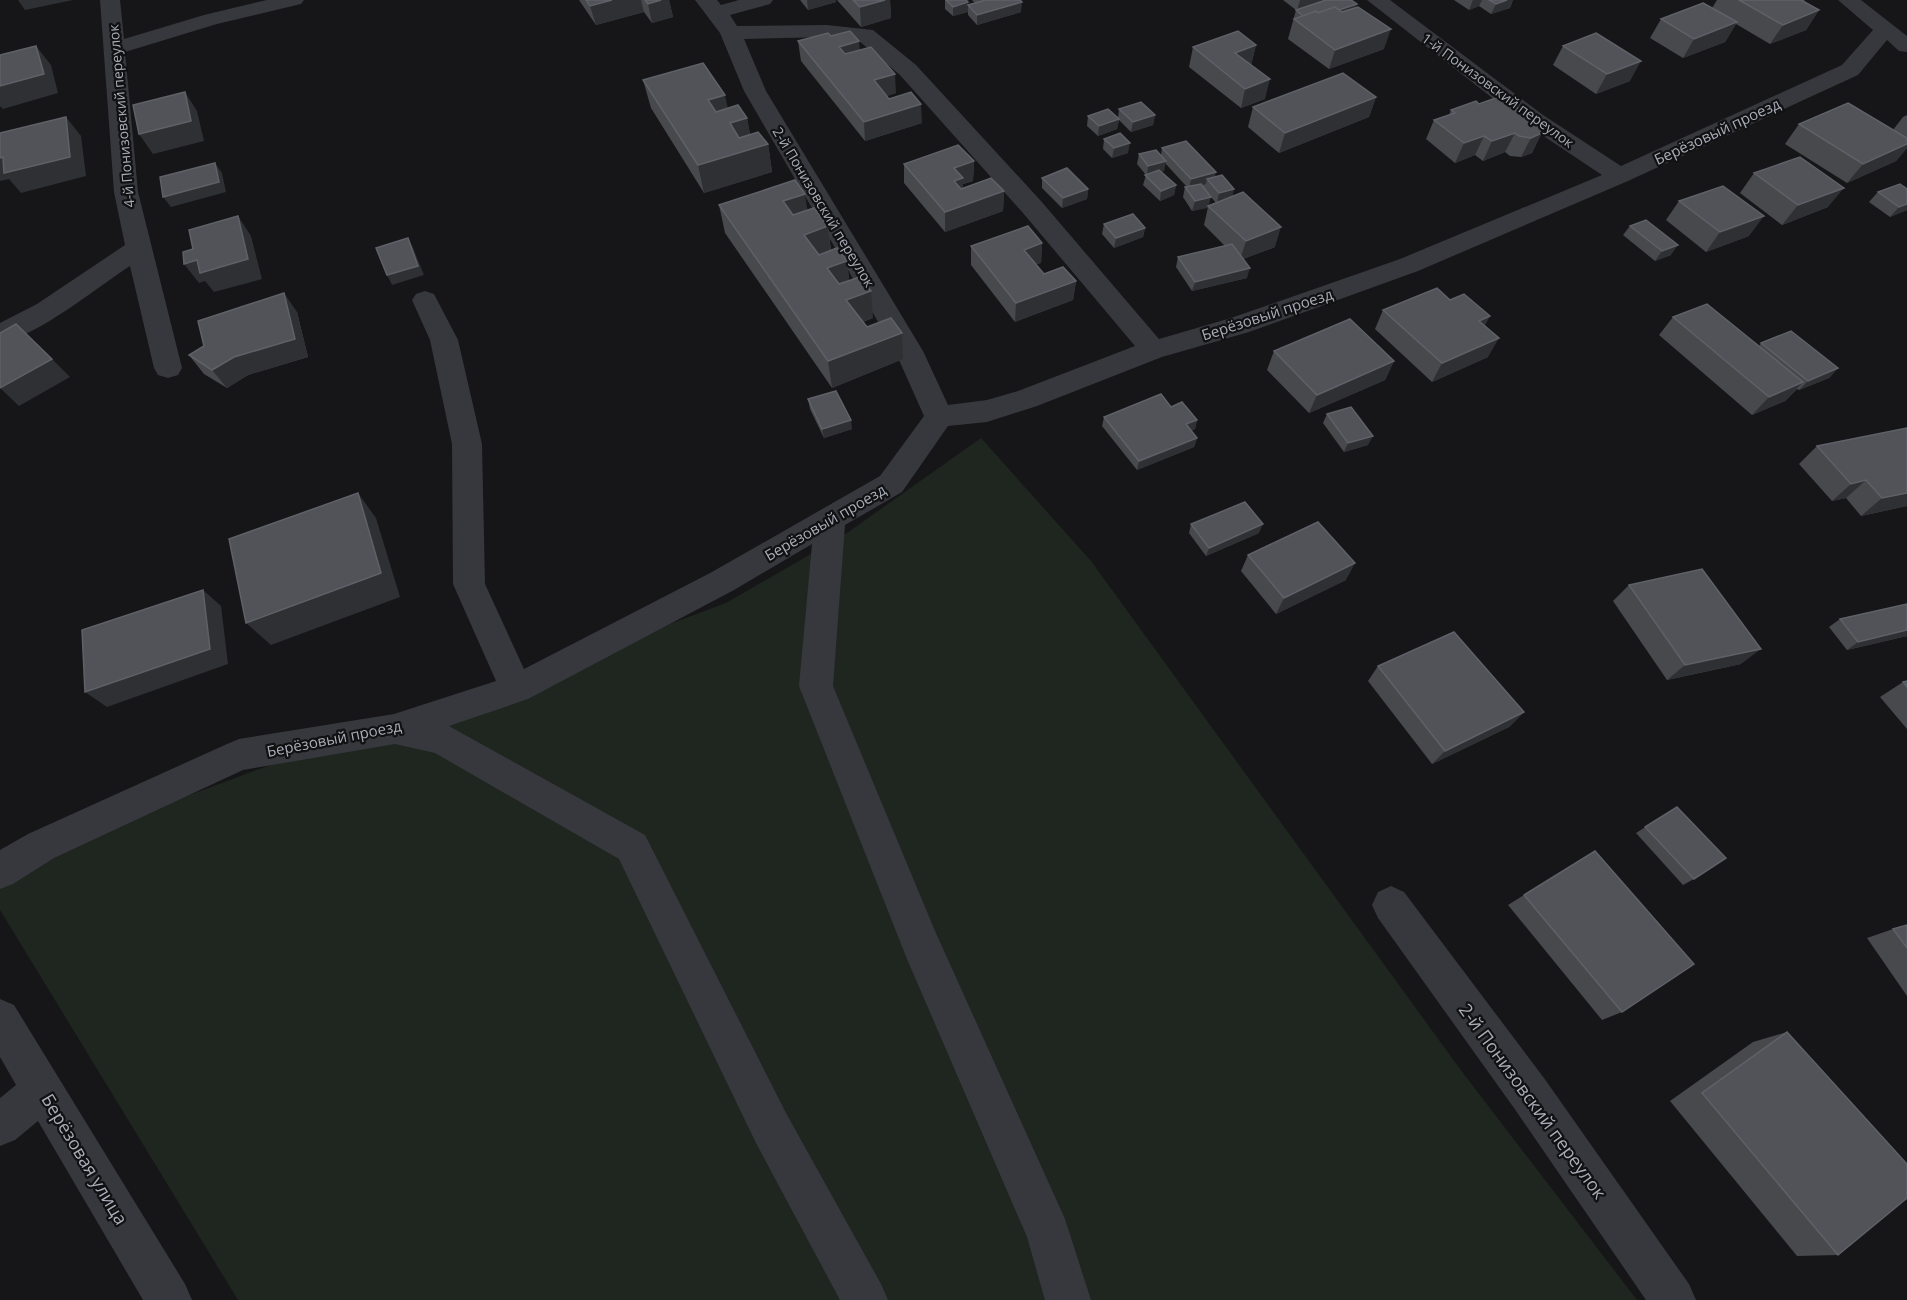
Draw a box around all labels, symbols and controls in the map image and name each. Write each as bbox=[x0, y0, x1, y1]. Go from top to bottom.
street label: 4-й Понизовский переулок bbox=[103, 23, 138, 208]
street label: 1-й Понизовский переулок bbox=[1418, 28, 1578, 152]
street label: Берёзовый проезд bbox=[1651, 93, 1784, 169]
street label: 2-й Понизовский переулок bbox=[769, 123, 880, 291]
street label: Берёзовый проезд bbox=[1199, 283, 1336, 345]
street label: Берёзовый проезд bbox=[761, 479, 890, 565]
street label: Берёзовый проезд bbox=[265, 715, 403, 761]
street label: 2-й Понизовский переулок bbox=[1454, 998, 1613, 1204]
street label: Берёзовая улица bbox=[36, 1089, 134, 1229]

